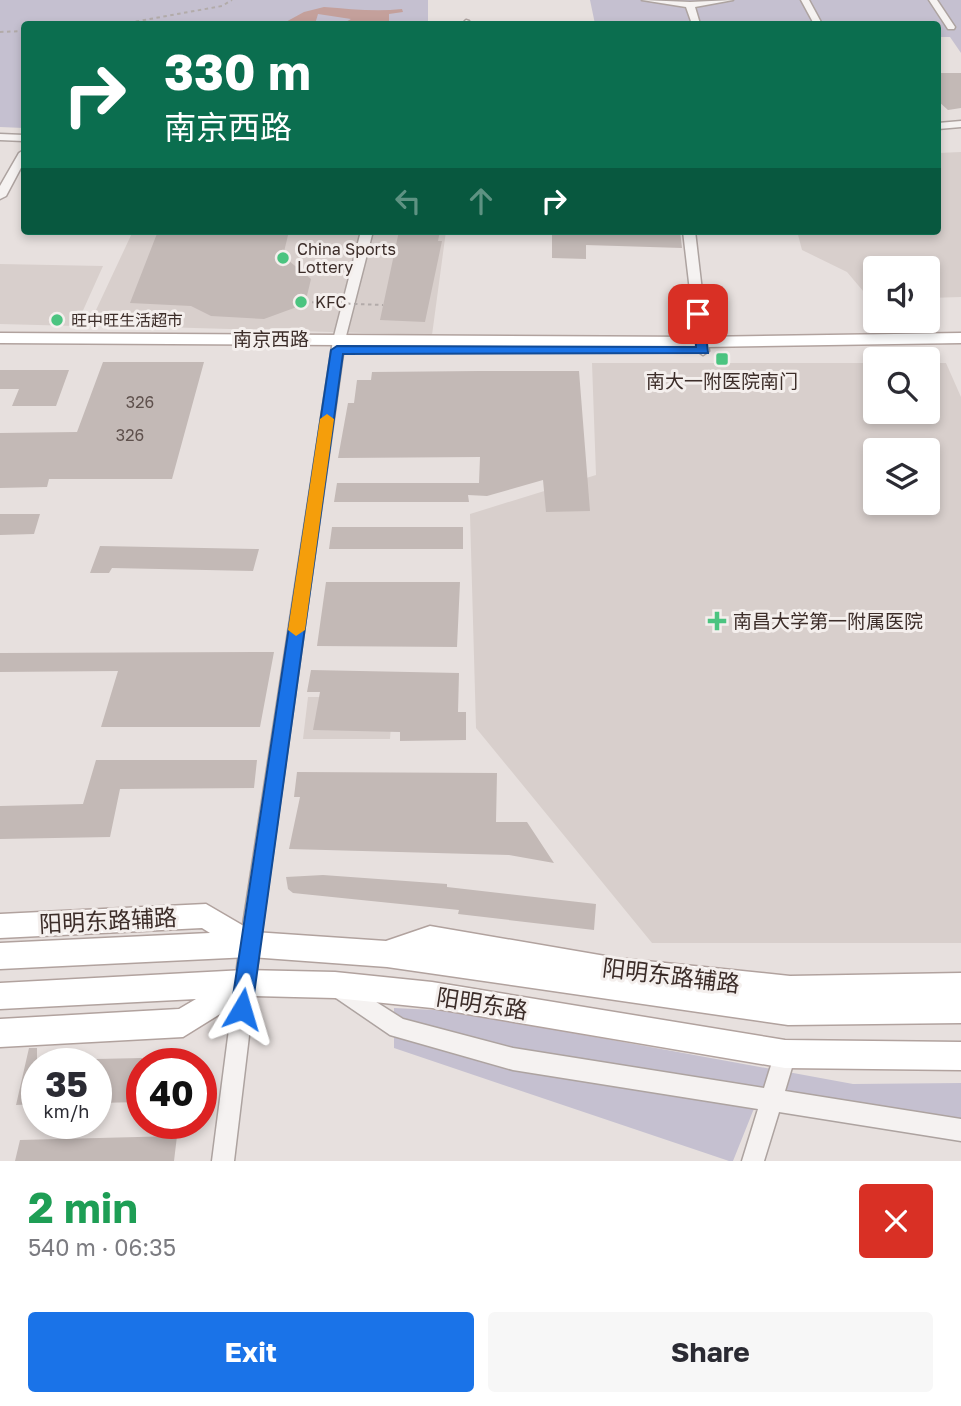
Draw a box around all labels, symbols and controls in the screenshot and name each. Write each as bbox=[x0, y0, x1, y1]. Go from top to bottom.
text: 330 m bbox=[164, 42, 311, 101]
icon: right bbox=[49, 49, 140, 140]
text: 南京西路 bbox=[164, 108, 292, 146]
icon: left bbox=[389, 182, 427, 220]
icon: ahead bbox=[462, 182, 500, 220]
icon: right bbox=[535, 182, 573, 220]
place label: China Sports Lottery bbox=[297, 239, 396, 277]
marker: China Sports Lottery bbox=[275, 250, 291, 266]
map controls bbox=[863, 256, 940, 515]
button: sound bbox=[863, 256, 940, 333]
pin bbox=[668, 284, 728, 344]
place label: KFC bbox=[315, 292, 346, 312]
marker: KFC bbox=[293, 294, 309, 310]
icon: arrive bbox=[679, 295, 717, 333]
place label: 旺中旺生活超市 bbox=[71, 310, 183, 330]
marker: 旺中旺生活超市 bbox=[49, 312, 65, 328]
street label: 南京西路 bbox=[233, 327, 309, 350]
button: search bbox=[863, 347, 940, 424]
marker: 南大一附医院南门 bbox=[714, 351, 730, 367]
place label: 南大一附医院南门 bbox=[646, 369, 798, 392]
house number: 326 bbox=[126, 392, 154, 412]
house number: 326 bbox=[116, 425, 144, 445]
button: layers bbox=[863, 438, 940, 515]
place label: 南昌大学第一附属医院 bbox=[733, 609, 923, 632]
marker: 南昌大学第一附属医院 bbox=[707, 611, 727, 631]
street label: 阳明东路辅路 bbox=[38, 902, 178, 938]
street label: 阳明东路辅路 bbox=[601, 953, 741, 997]
position arrow bbox=[205, 972, 279, 1046]
street label: 阳明东路 bbox=[435, 982, 530, 1024]
speed limit sign: 40 bbox=[126, 1048, 217, 1139]
text: 35 bbox=[45, 1063, 88, 1105]
text: km/h bbox=[44, 1100, 89, 1122]
text: 2 min bbox=[28, 1182, 138, 1232]
button: close bbox=[859, 1184, 933, 1258]
text: 540 m · 06:35 bbox=[28, 1233, 176, 1261]
button: Exit bbox=[28, 1312, 474, 1392]
button: Share bbox=[488, 1312, 933, 1392]

